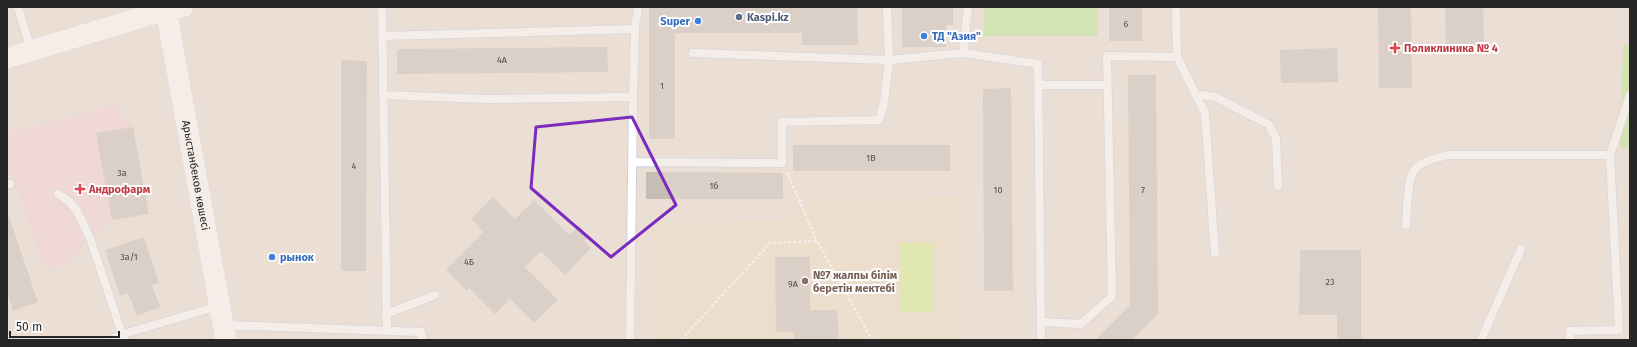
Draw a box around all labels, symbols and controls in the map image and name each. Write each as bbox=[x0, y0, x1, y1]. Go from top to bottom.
place label: Kaspi.kz bbox=[747, 11, 789, 24]
marker: Kaspi.kz bbox=[734, 12, 744, 22]
place label: Super bbox=[660, 15, 691, 28]
marker: Super bbox=[693, 16, 703, 26]
house number: 6 bbox=[1124, 19, 1129, 29]
place label: ТД "Азия" bbox=[932, 30, 981, 43]
marker: ТД "Азия" bbox=[919, 31, 929, 41]
marker: Поликлиника № 4 bbox=[1389, 42, 1401, 54]
place label: Поликлиника № 4 bbox=[1404, 42, 1498, 55]
house number: 4А bbox=[497, 55, 508, 65]
house number: 1 bbox=[660, 81, 664, 91]
street label: Арыстанбеков көшесі bbox=[180, 119, 212, 232]
house number: 1В bbox=[866, 153, 876, 163]
house number: 4 bbox=[352, 161, 357, 171]
house number: 3а bbox=[117, 168, 127, 178]
house number: 1б bbox=[709, 181, 719, 191]
marker: Андрофарм bbox=[74, 183, 86, 195]
place label: Андрофарм bbox=[88, 183, 151, 196]
house number: 10 bbox=[994, 185, 1002, 195]
house number: 7 bbox=[1141, 185, 1145, 195]
place label: рынок bbox=[280, 251, 315, 264]
house number: 3а/1 bbox=[120, 252, 138, 262]
marker: рынок bbox=[267, 252, 277, 262]
house number: 4Б bbox=[464, 257, 474, 267]
place label: №7 жалпы білім беретін мектебі bbox=[813, 269, 898, 295]
marker: №7 жалпы білім беретін мектебі bbox=[800, 276, 810, 286]
house number: 23 bbox=[1326, 277, 1334, 287]
house number: 9А bbox=[788, 279, 799, 289]
scale bar bbox=[10, 313, 119, 339]
text: 50 m bbox=[16, 320, 42, 334]

